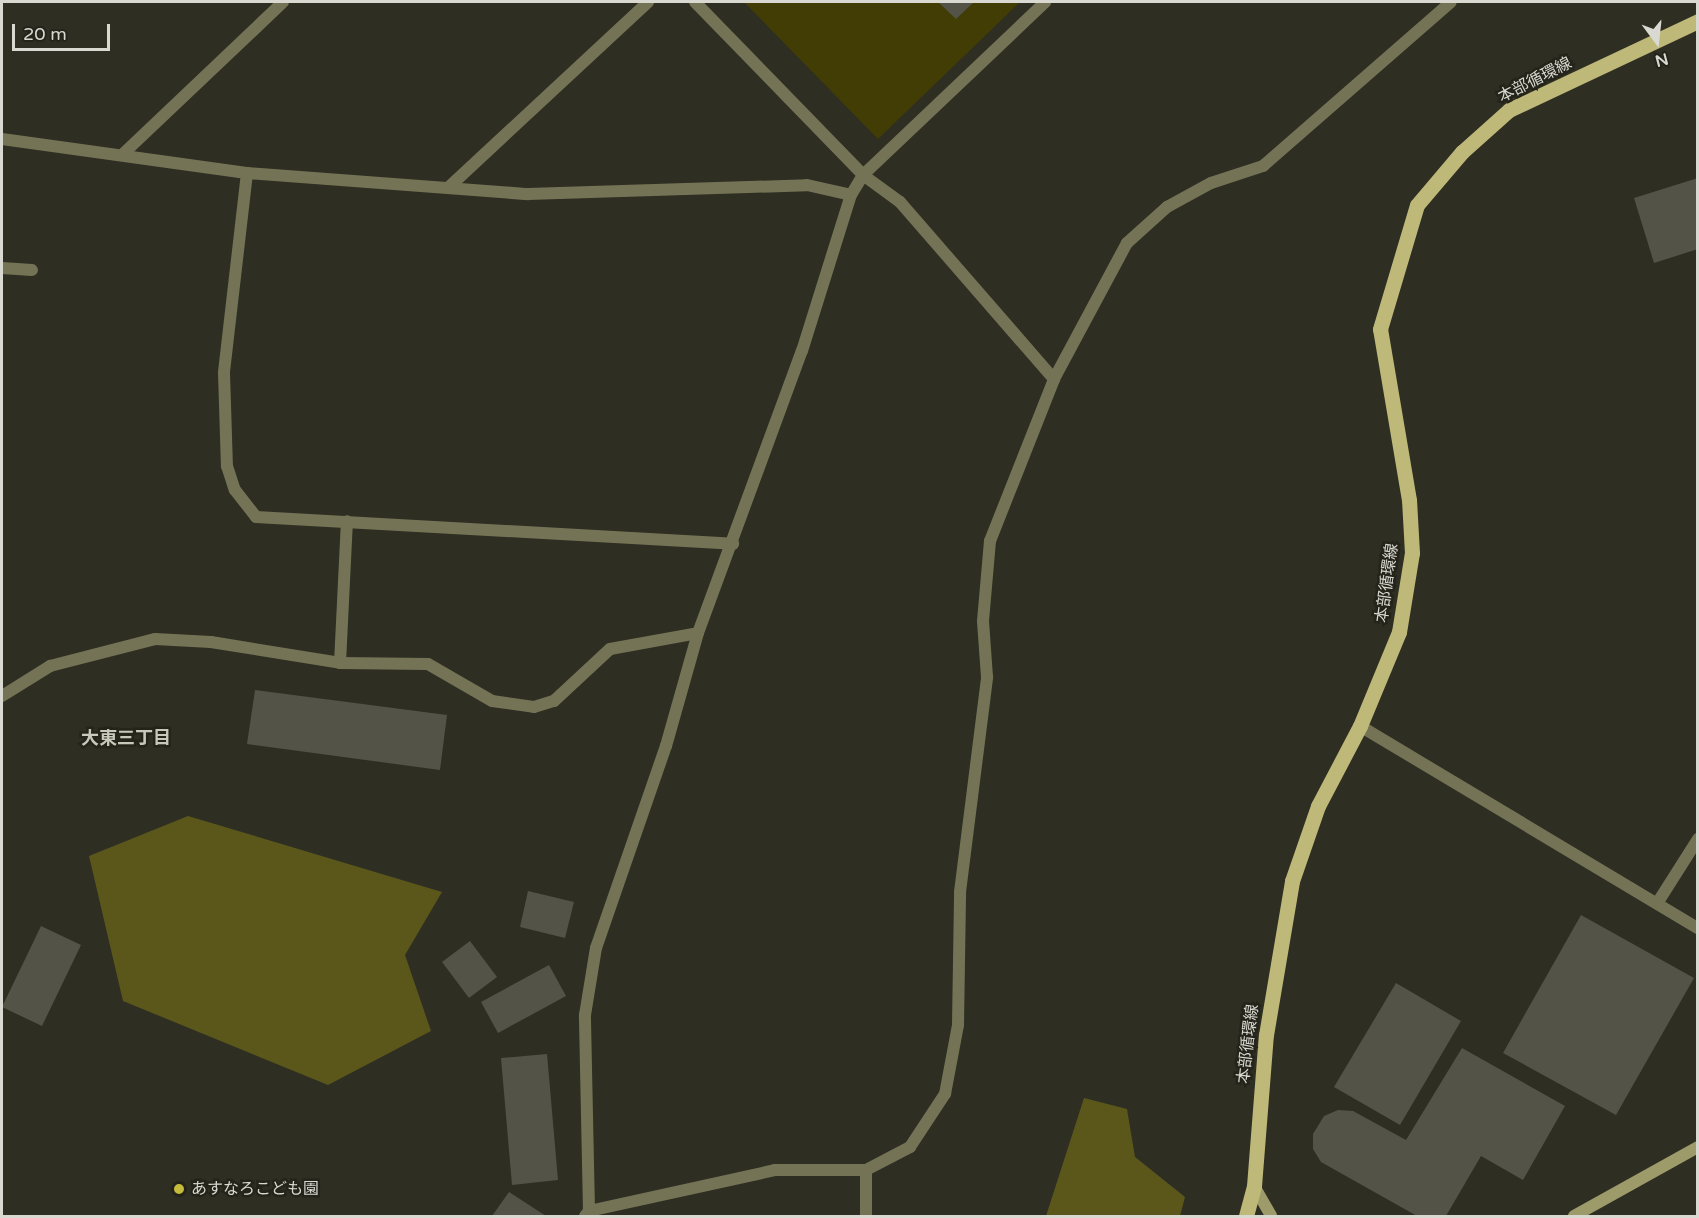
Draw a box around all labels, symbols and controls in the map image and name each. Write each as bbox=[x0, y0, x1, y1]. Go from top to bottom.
scale bar bbox=[15, 12, 112, 50]
north arrow bbox=[1627, 12, 1687, 72]
text: 20 m bbox=[23, 23, 67, 45]
text: N bbox=[1653, 48, 1670, 71]
street label: 本部循環線 bbox=[1495, 53, 1575, 107]
street label: 本部循環線 bbox=[1372, 542, 1402, 624]
district label: 大東三丁目 bbox=[81, 727, 171, 749]
street label: 本部循環線 bbox=[1234, 1003, 1262, 1085]
place label: あすなろこども園 bbox=[191, 1179, 319, 1199]
marker: あすなろこども園 bbox=[172, 1182, 186, 1196]

